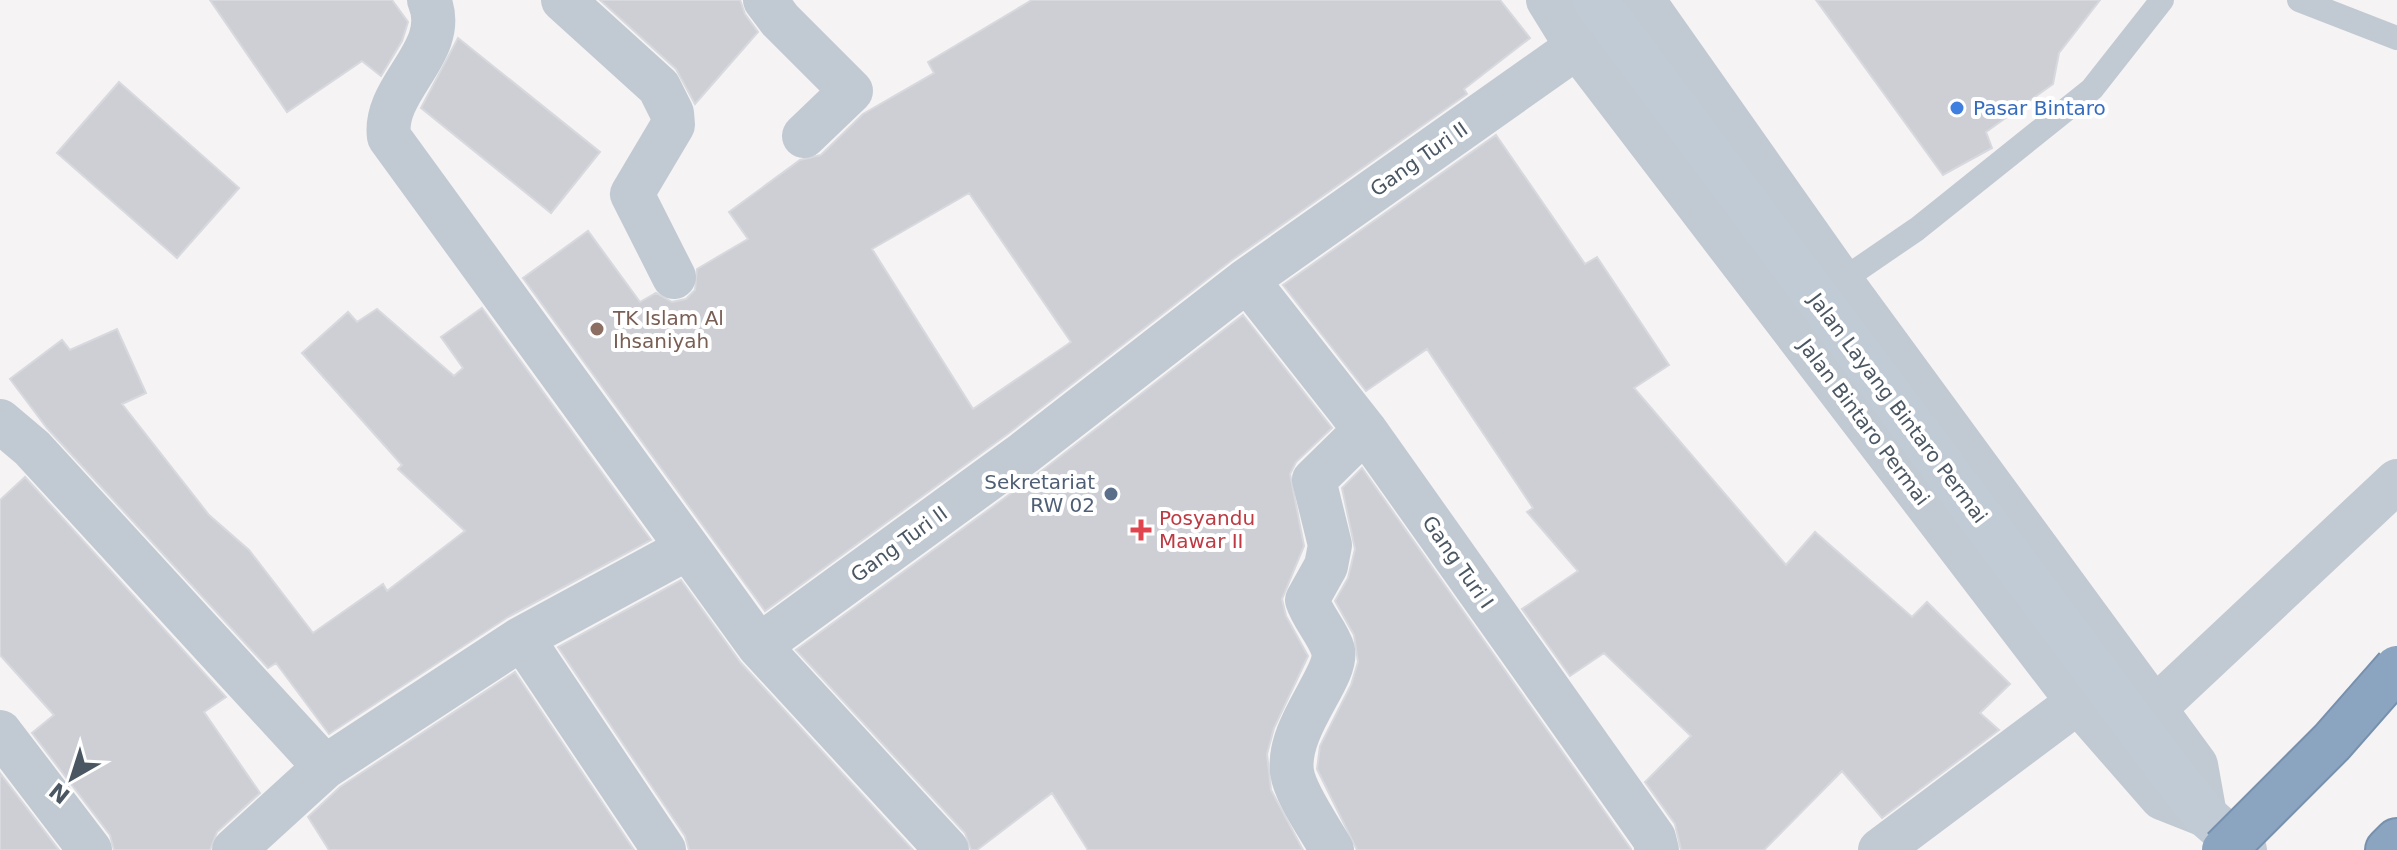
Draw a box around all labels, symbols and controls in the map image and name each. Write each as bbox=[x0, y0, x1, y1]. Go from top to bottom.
place label: Pasar Bintaro bbox=[1973, 96, 2106, 120]
marker: Pasar Bintaro bbox=[1948, 99, 1966, 117]
street label: Gang Turi II bbox=[1366, 117, 1472, 201]
street label: Jalan Layang Bintaro Permai bbox=[1803, 287, 1992, 528]
place label: TK Islam Al Ihsaniyah bbox=[612, 306, 724, 353]
marker: TK Islam Al Ihsaniyah bbox=[588, 320, 606, 338]
street label: Jalan Bintaro Permai bbox=[1792, 332, 1934, 510]
place label: Sekretariat RW 02 bbox=[984, 470, 1095, 517]
marker: Sekretariat RW 02 bbox=[1102, 485, 1120, 503]
street label: Gang Turi II bbox=[846, 501, 952, 587]
place label: Posyandu Mawar II bbox=[1159, 506, 1255, 553]
street label: Gang Turi I bbox=[1417, 511, 1499, 613]
marker: Posyandu Mawar II bbox=[1130, 519, 1152, 541]
north arrow bbox=[32, 738, 112, 818]
text: N bbox=[45, 778, 75, 809]

